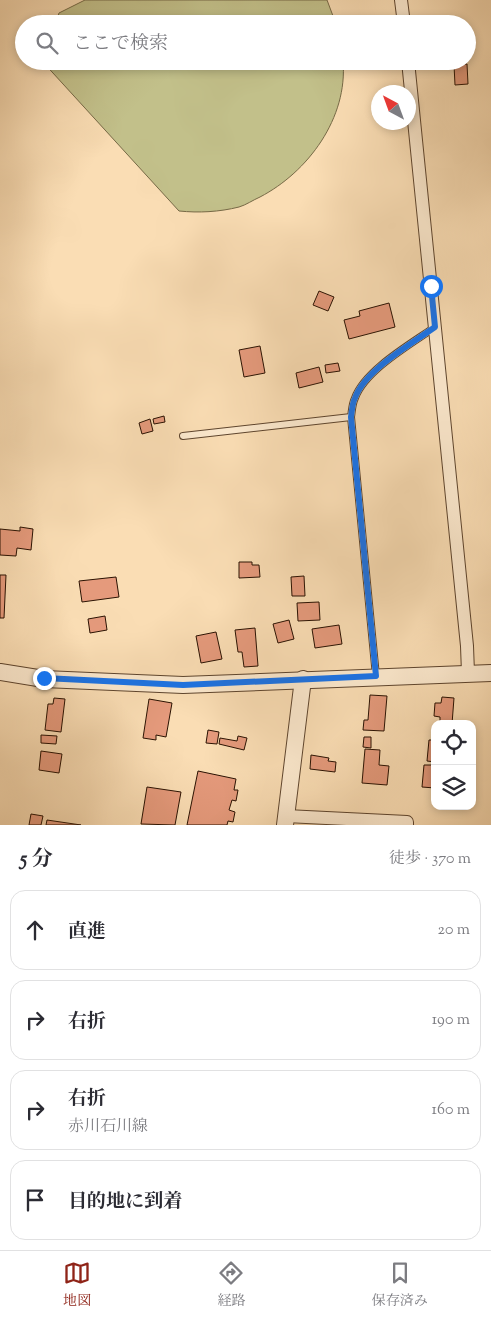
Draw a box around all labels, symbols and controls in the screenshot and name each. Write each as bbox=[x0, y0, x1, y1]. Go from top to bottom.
search box bbox=[15, 15, 476, 70]
icon: search bbox=[33, 29, 61, 57]
text: ここで検索 bbox=[73, 31, 168, 58]
north arrow bbox=[371, 85, 416, 130]
route start bbox=[420, 275, 443, 298]
route end bbox=[33, 667, 56, 690]
map controls bbox=[431, 720, 476, 810]
button: locate bbox=[431, 720, 476, 765]
button: layers bbox=[431, 765, 476, 810]
text: 5 分 bbox=[20, 845, 53, 875]
text: 徒歩 · 370 m bbox=[389, 848, 471, 871]
icon: ahead bbox=[21, 916, 49, 944]
text: 直進 bbox=[68, 919, 106, 946]
text: 20 m bbox=[437, 919, 470, 942]
icon: right bbox=[21, 1006, 49, 1034]
text: 右折 bbox=[68, 1009, 106, 1036]
text: 190 m bbox=[432, 1009, 470, 1032]
text: 右折 bbox=[68, 1086, 106, 1113]
icon: right bbox=[21, 1096, 49, 1124]
text: 160 m bbox=[432, 1099, 470, 1122]
text: 赤川石川線 bbox=[68, 1116, 148, 1139]
icon: arrive bbox=[21, 1186, 49, 1214]
text: 目的地に到着 bbox=[68, 1189, 182, 1216]
tab: 地図 bbox=[63, 1259, 91, 1312]
tab: 経路 bbox=[217, 1259, 245, 1312]
tab: 保存済み bbox=[372, 1259, 428, 1312]

